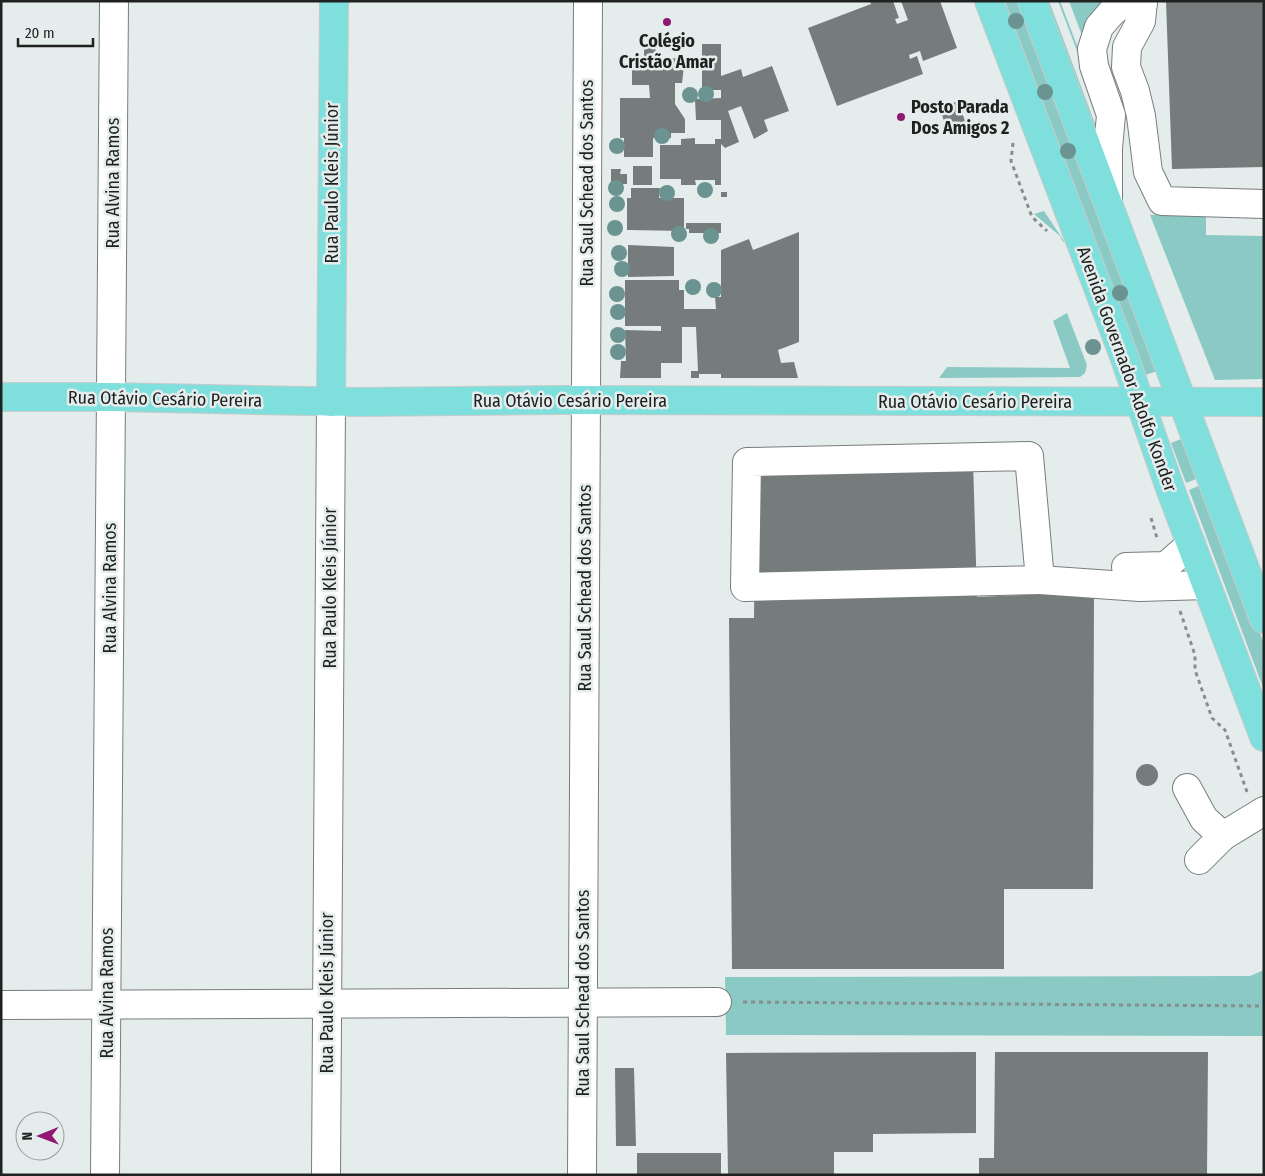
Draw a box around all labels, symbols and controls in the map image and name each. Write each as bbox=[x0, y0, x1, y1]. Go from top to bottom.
scale bar bbox=[18, 15, 92, 47]
marker: Colégio Cristão Amar bbox=[661, 16, 673, 28]
text: 20 m bbox=[25, 24, 55, 42]
place label: Colégio Cristão Amar bbox=[619, 30, 715, 73]
street label: Rua Saul Schead dos Santos bbox=[576, 79, 598, 287]
place label: Posto Parada Dos Amigos 2 bbox=[911, 96, 1009, 139]
street label: Rua Paulo Kleis Júnior bbox=[321, 102, 343, 263]
marker: Posto Parada Dos Amigos 2 bbox=[895, 111, 907, 123]
street label: Rua Alvina Ramos bbox=[102, 117, 124, 248]
street label: Avenida Governador Adolfo Konder bbox=[1072, 243, 1182, 495]
street label: Rua Otávio Cesário Pereira bbox=[68, 386, 262, 412]
street label: Rua Otávio Cesário Pereira bbox=[473, 390, 667, 412]
street label: Rua Otávio Cesário Pereira bbox=[878, 391, 1072, 413]
street label: Rua Saul Schead dos Santos bbox=[574, 484, 596, 692]
street label: Rua Paulo Kleis Júnior bbox=[319, 507, 341, 668]
street label: Rua Alvina Ramos bbox=[99, 522, 121, 653]
street label: Rua Saul Schead dos Santos bbox=[572, 889, 594, 1097]
street label: Rua Paulo Kleis Júnior bbox=[316, 912, 338, 1073]
street label: Rua Alvina Ramos bbox=[96, 927, 118, 1058]
north arrow bbox=[15, 1111, 65, 1161]
text: N bbox=[19, 1132, 36, 1141]

